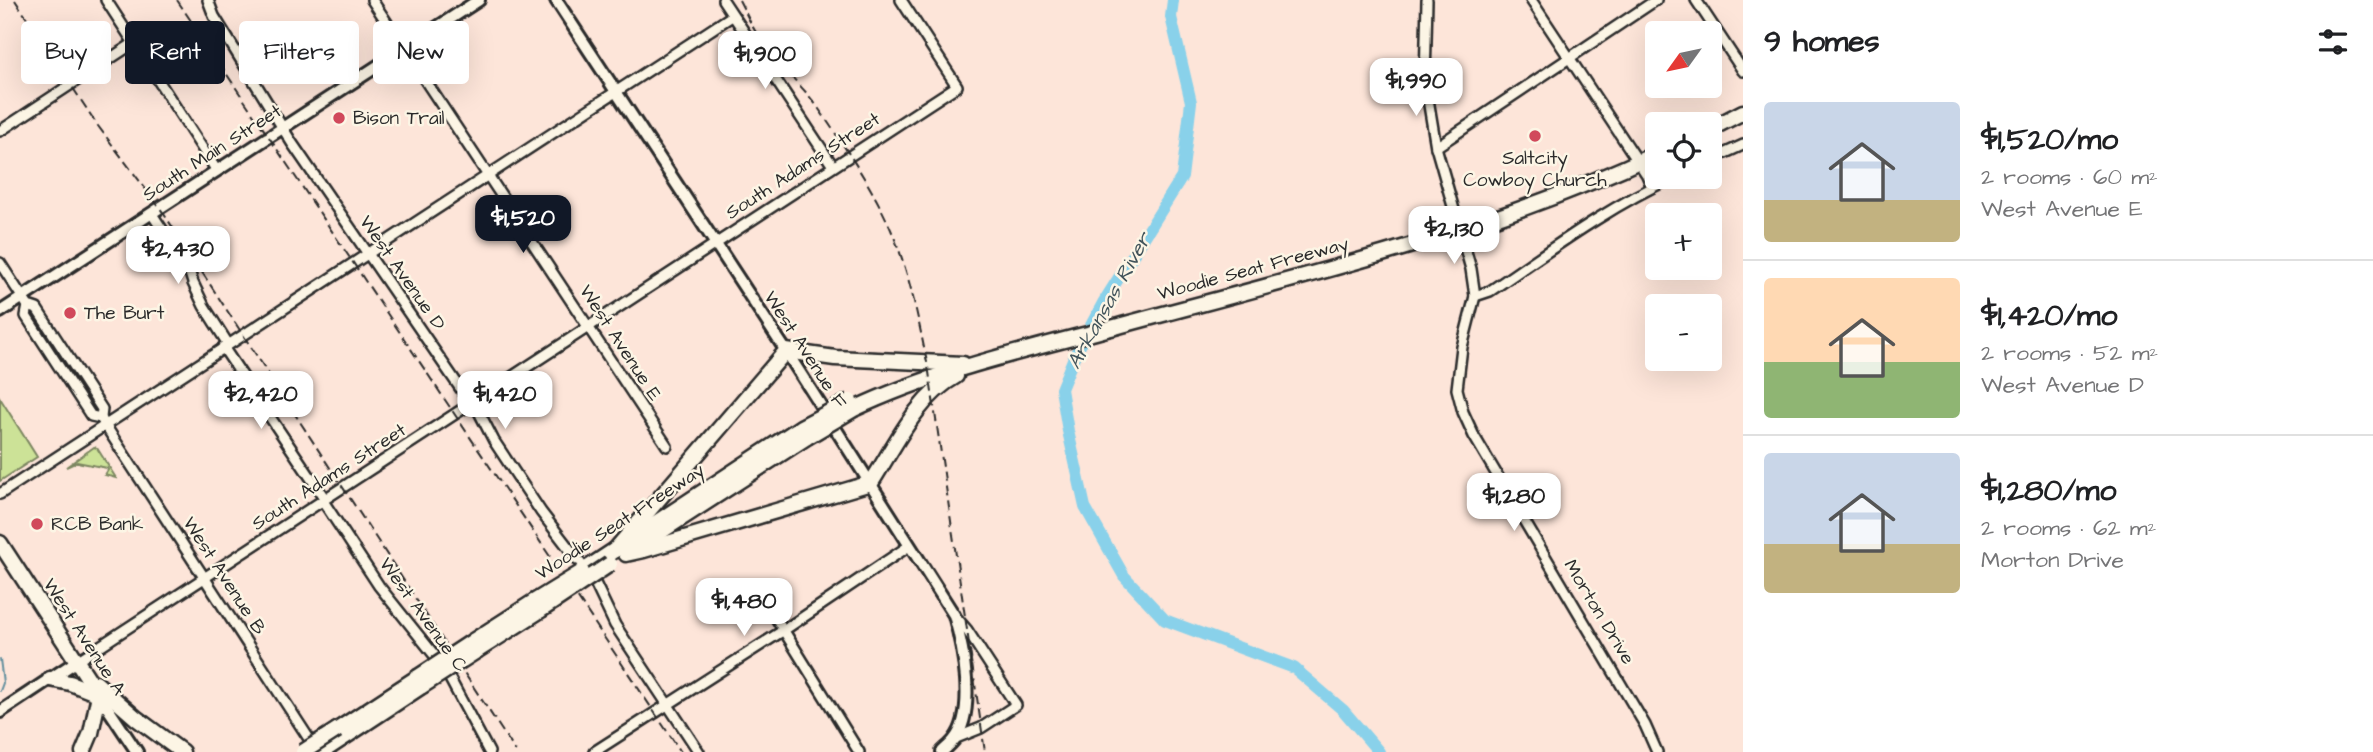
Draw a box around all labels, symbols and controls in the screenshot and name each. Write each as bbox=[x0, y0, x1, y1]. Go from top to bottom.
chip: Buy bbox=[21, 21, 111, 84]
chip: Rent bbox=[125, 21, 225, 84]
chip: Filters bbox=[239, 21, 359, 84]
chip: New bbox=[373, 21, 469, 84]
north arrow bbox=[1645, 21, 1722, 98]
map controls bbox=[1645, 21, 1722, 371]
text: 9 homes bbox=[1764, 21, 1879, 63]
icon: filters bbox=[2314, 23, 2352, 61]
pin: $1,900 bbox=[708, 32, 822, 91]
text: $1,900 bbox=[734, 38, 796, 70]
pin: $1,990 bbox=[1359, 58, 1473, 118]
text: $1,990 bbox=[1386, 65, 1446, 97]
street label: South Main Street bbox=[137, 98, 287, 208]
place label: Bison Trail bbox=[353, 105, 445, 132]
street label: South Adams Street bbox=[720, 106, 886, 226]
marker: Bison Trail bbox=[331, 110, 347, 126]
button: locate bbox=[1645, 112, 1722, 189]
text: $1,520/mo bbox=[1981, 119, 2118, 161]
marker: Saltcity Cowboy Church bbox=[1527, 128, 1543, 144]
icon: home bbox=[1820, 130, 1904, 214]
place label: Saltcity Cowboy Church bbox=[1463, 145, 1607, 195]
text: 2 rooms · 60 m² bbox=[1981, 161, 2158, 193]
text: West Avenue E bbox=[1981, 193, 2143, 225]
pin: $1,520 bbox=[466, 196, 580, 255]
text: $1,520 bbox=[491, 202, 555, 234]
button: + bbox=[1645, 203, 1722, 280]
pin: $2,130 bbox=[1397, 206, 1511, 266]
street label: West Avenue D bbox=[352, 210, 452, 336]
text: $2,130 bbox=[1424, 213, 1484, 245]
pin: $2,430 bbox=[121, 226, 235, 286]
water label: Arkansas River bbox=[1060, 226, 1160, 374]
street label: Woodie Seat Freeway bbox=[1154, 230, 1352, 308]
text: $2,430 bbox=[142, 233, 214, 265]
street label: West Avenue E bbox=[572, 280, 668, 406]
street label: West Avenue F bbox=[757, 286, 853, 414]
button: − bbox=[1645, 294, 1722, 371]
text: $1,420/mo bbox=[1981, 295, 2117, 337]
place label: The Burt bbox=[84, 300, 165, 327]
marker: The Burt bbox=[62, 305, 78, 321]
icon: home bbox=[1820, 306, 1904, 390]
text: 2 rooms · 52 m² bbox=[1981, 337, 2158, 369]
text: West Avenue D bbox=[1981, 369, 2144, 401]
pin: $2,420 bbox=[204, 372, 318, 431]
pin: $1,420 bbox=[448, 372, 562, 431]
text: $2,420 bbox=[224, 378, 298, 410]
text: $1,420 bbox=[473, 378, 537, 410]
street label: South Adams Street bbox=[246, 417, 412, 537]
street label: Woodie Seat Freeway bbox=[530, 457, 711, 588]
text: $1,280/mo bbox=[1981, 470, 2116, 512]
pin: $1,280 bbox=[1457, 474, 1571, 533]
text: $1,280 bbox=[1483, 480, 1545, 512]
icon: home bbox=[1820, 481, 1904, 565]
place label: RCB Bank bbox=[51, 511, 144, 538]
street label: West Avenue B bbox=[176, 512, 273, 641]
text: 2 rooms · 62 m² bbox=[1981, 512, 2156, 544]
marker: RCB Bank bbox=[29, 516, 45, 532]
text: Morton Drive bbox=[1981, 544, 2124, 576]
street label: West Avenue C bbox=[372, 552, 474, 678]
street label: Morton Drive bbox=[1557, 554, 1641, 670]
street label: West Avenue A bbox=[36, 573, 132, 701]
pin: $1,480 bbox=[687, 578, 801, 638]
text: $1,480 bbox=[712, 585, 776, 617]

